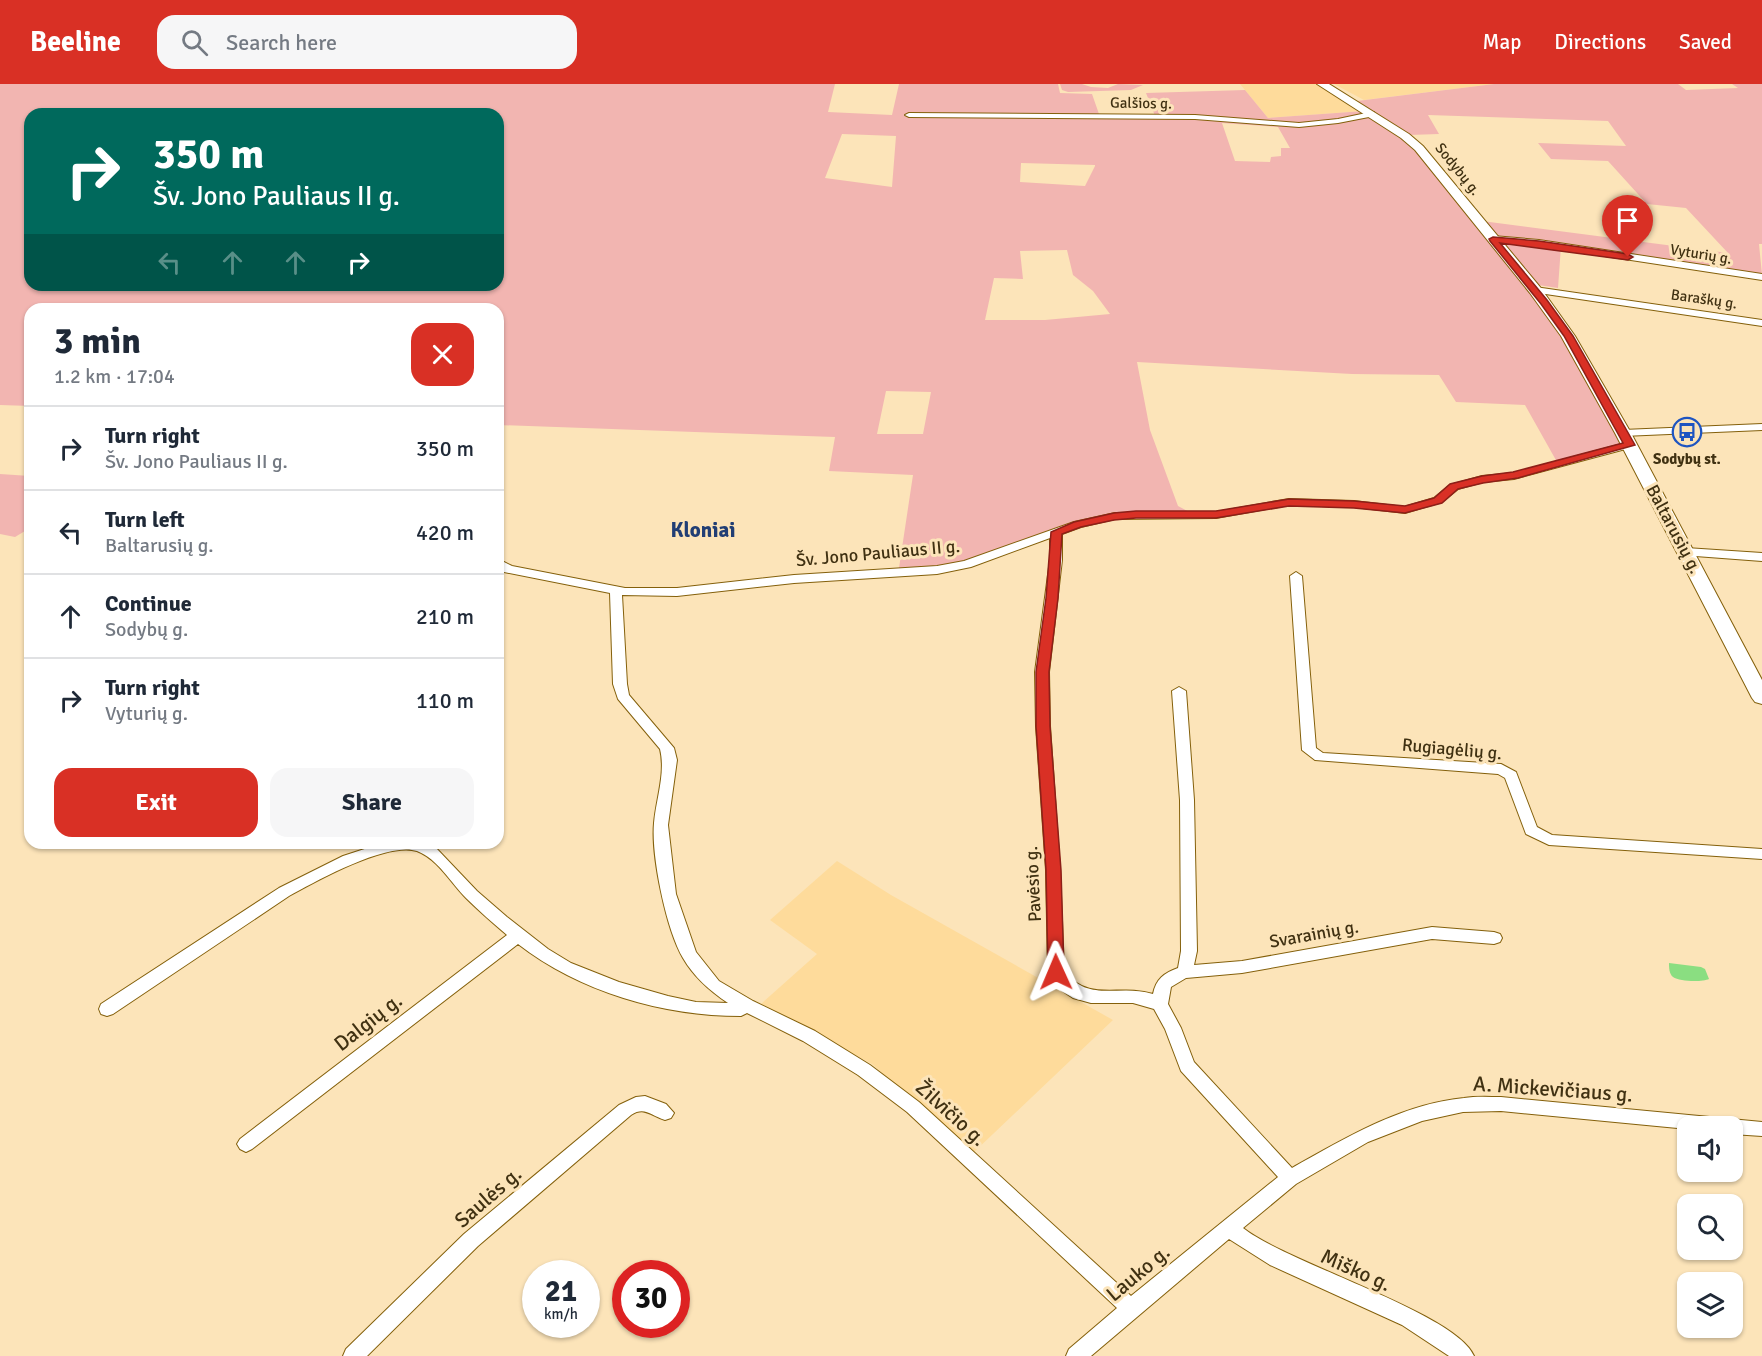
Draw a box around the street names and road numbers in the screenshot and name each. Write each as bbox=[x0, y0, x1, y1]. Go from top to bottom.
street label: Galšios g. bbox=[1110, 93, 1172, 113]
street label: Sodybų g. bbox=[1431, 139, 1485, 199]
street label: Vyturių g. bbox=[1669, 240, 1733, 268]
street label: Baraškų g. bbox=[1670, 285, 1738, 313]
street label: Baltarusių g. bbox=[1641, 481, 1707, 577]
street label: Šv. Jono Pauliaus II g. bbox=[795, 535, 961, 571]
street label: Rugiagėlių g. bbox=[1401, 734, 1503, 764]
street label: Pavėsio g. bbox=[1020, 845, 1046, 923]
street label: Svarainių g. bbox=[1268, 915, 1360, 953]
street label: Dalgių g. bbox=[329, 987, 407, 1057]
street label: A. Mickevičiaus g. bbox=[1472, 1070, 1634, 1108]
street label: Žilvičio g. bbox=[910, 1074, 992, 1152]
street label: Saulės g. bbox=[449, 1161, 527, 1233]
street label: Lauko g. bbox=[1101, 1239, 1175, 1307]
street label: Miško g. bbox=[1317, 1243, 1395, 1297]

